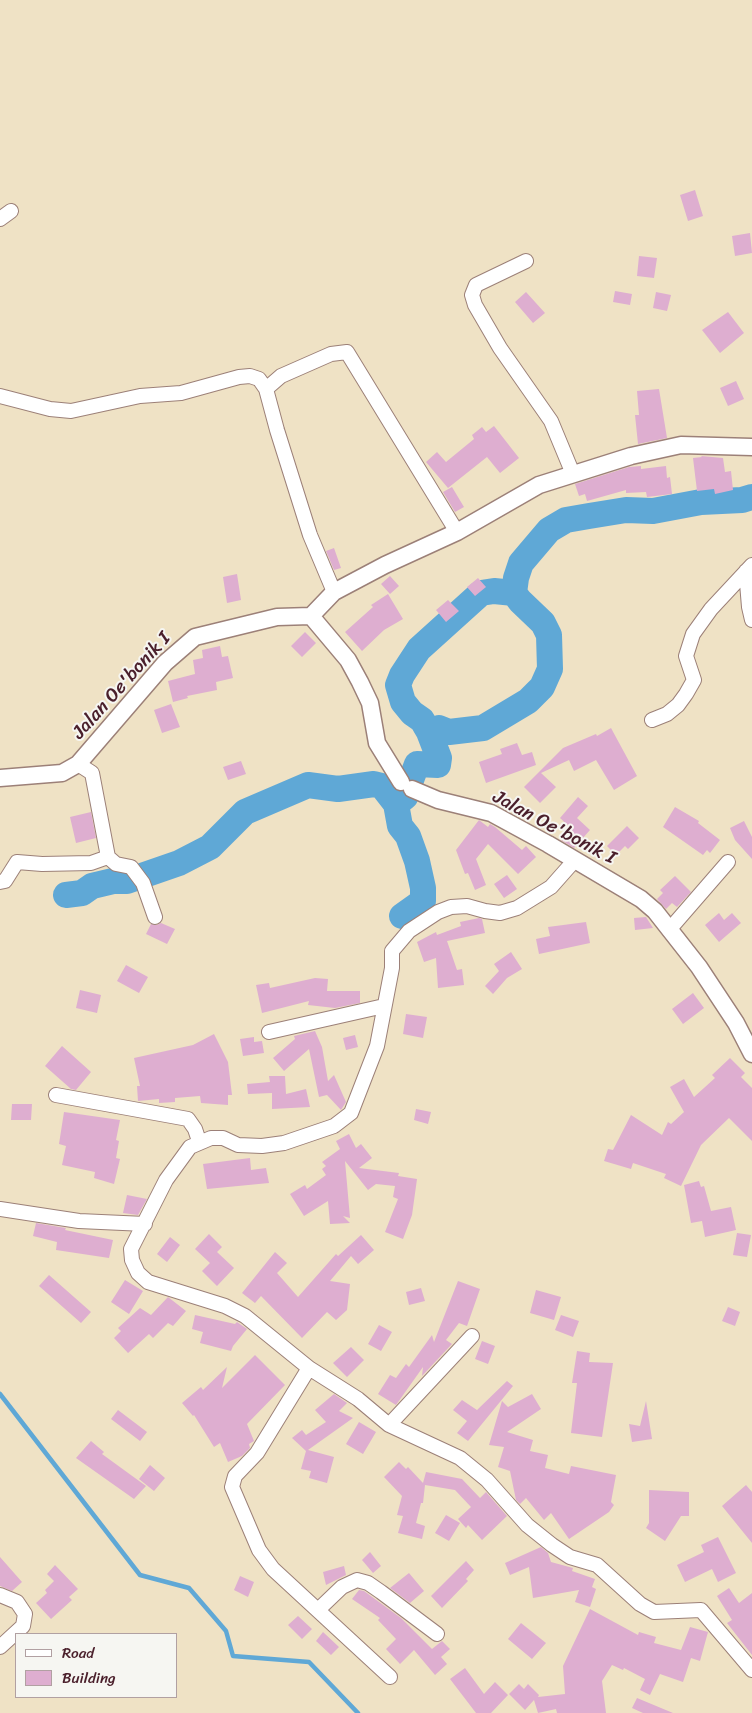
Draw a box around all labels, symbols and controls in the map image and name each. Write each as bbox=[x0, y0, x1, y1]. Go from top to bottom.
street label: Jalan Oe'bonik I bbox=[68, 628, 176, 744]
street label: Jalan Oe'bonik I bbox=[489, 786, 619, 870]
legend bbox=[15, 1633, 178, 1698]
text: Road bbox=[62, 1640, 94, 1666]
text: Building bbox=[62, 1665, 116, 1691]

